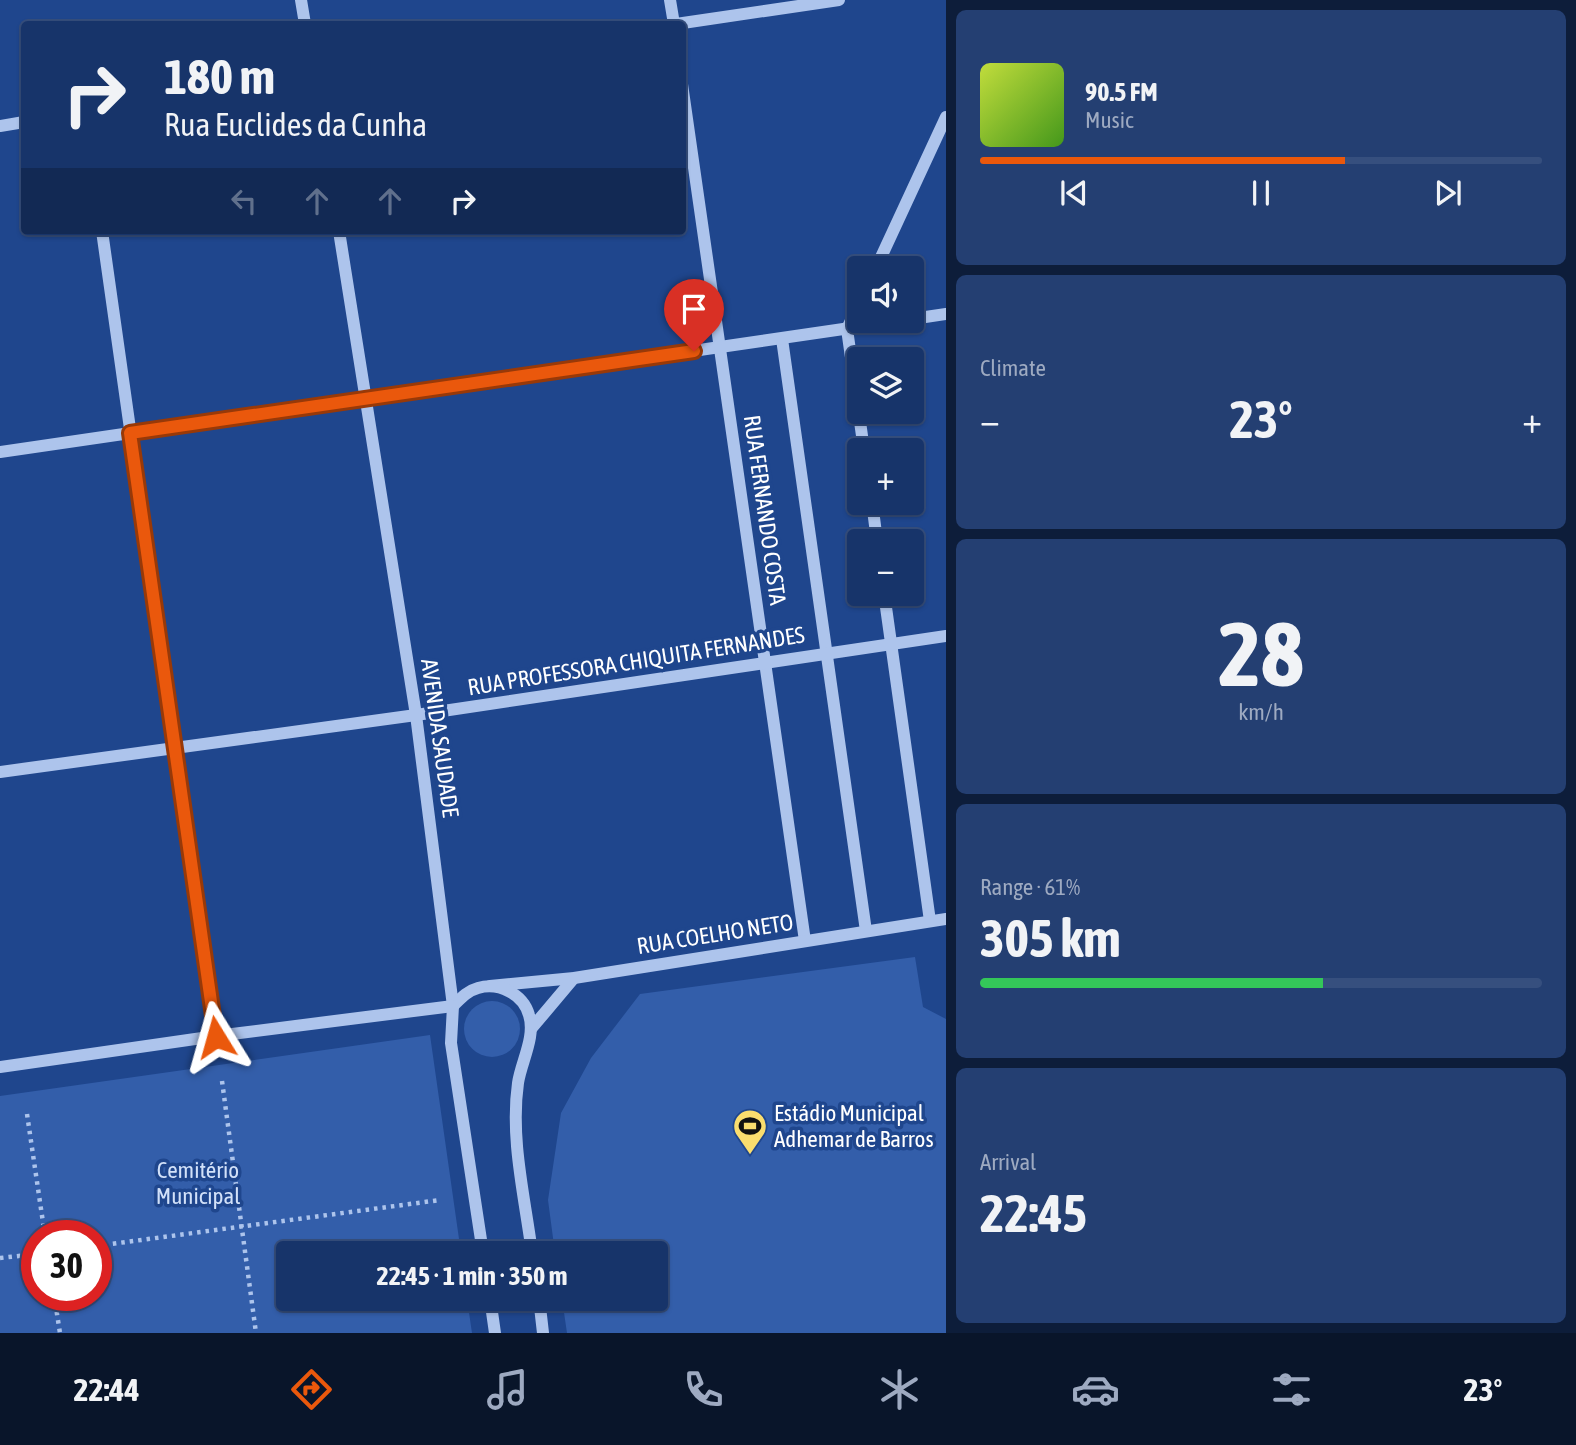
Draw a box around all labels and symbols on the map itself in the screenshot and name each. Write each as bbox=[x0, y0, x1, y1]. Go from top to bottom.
pin bbox=[664, 279, 724, 351]
street label: RUA FERNANDO COSTA bbox=[739, 413, 791, 607]
street label: RUA PROFESSORA CHIQUITA FERNANDES bbox=[466, 621, 807, 700]
street label: AVENIDA SAUDADE bbox=[416, 657, 464, 819]
street label: RUA COELHO NETO bbox=[635, 909, 795, 959]
position arrow bbox=[179, 1000, 253, 1074]
place label: Estádio Municipal Adhemar de Barros bbox=[774, 1100, 934, 1152]
sports icon: Estádio Municipal Adhemar de Barros bbox=[731, 1107, 769, 1156]
park label: Cemitério Municipal bbox=[156, 1157, 240, 1209]
speed limit sign: 30 bbox=[21, 1220, 112, 1311]

